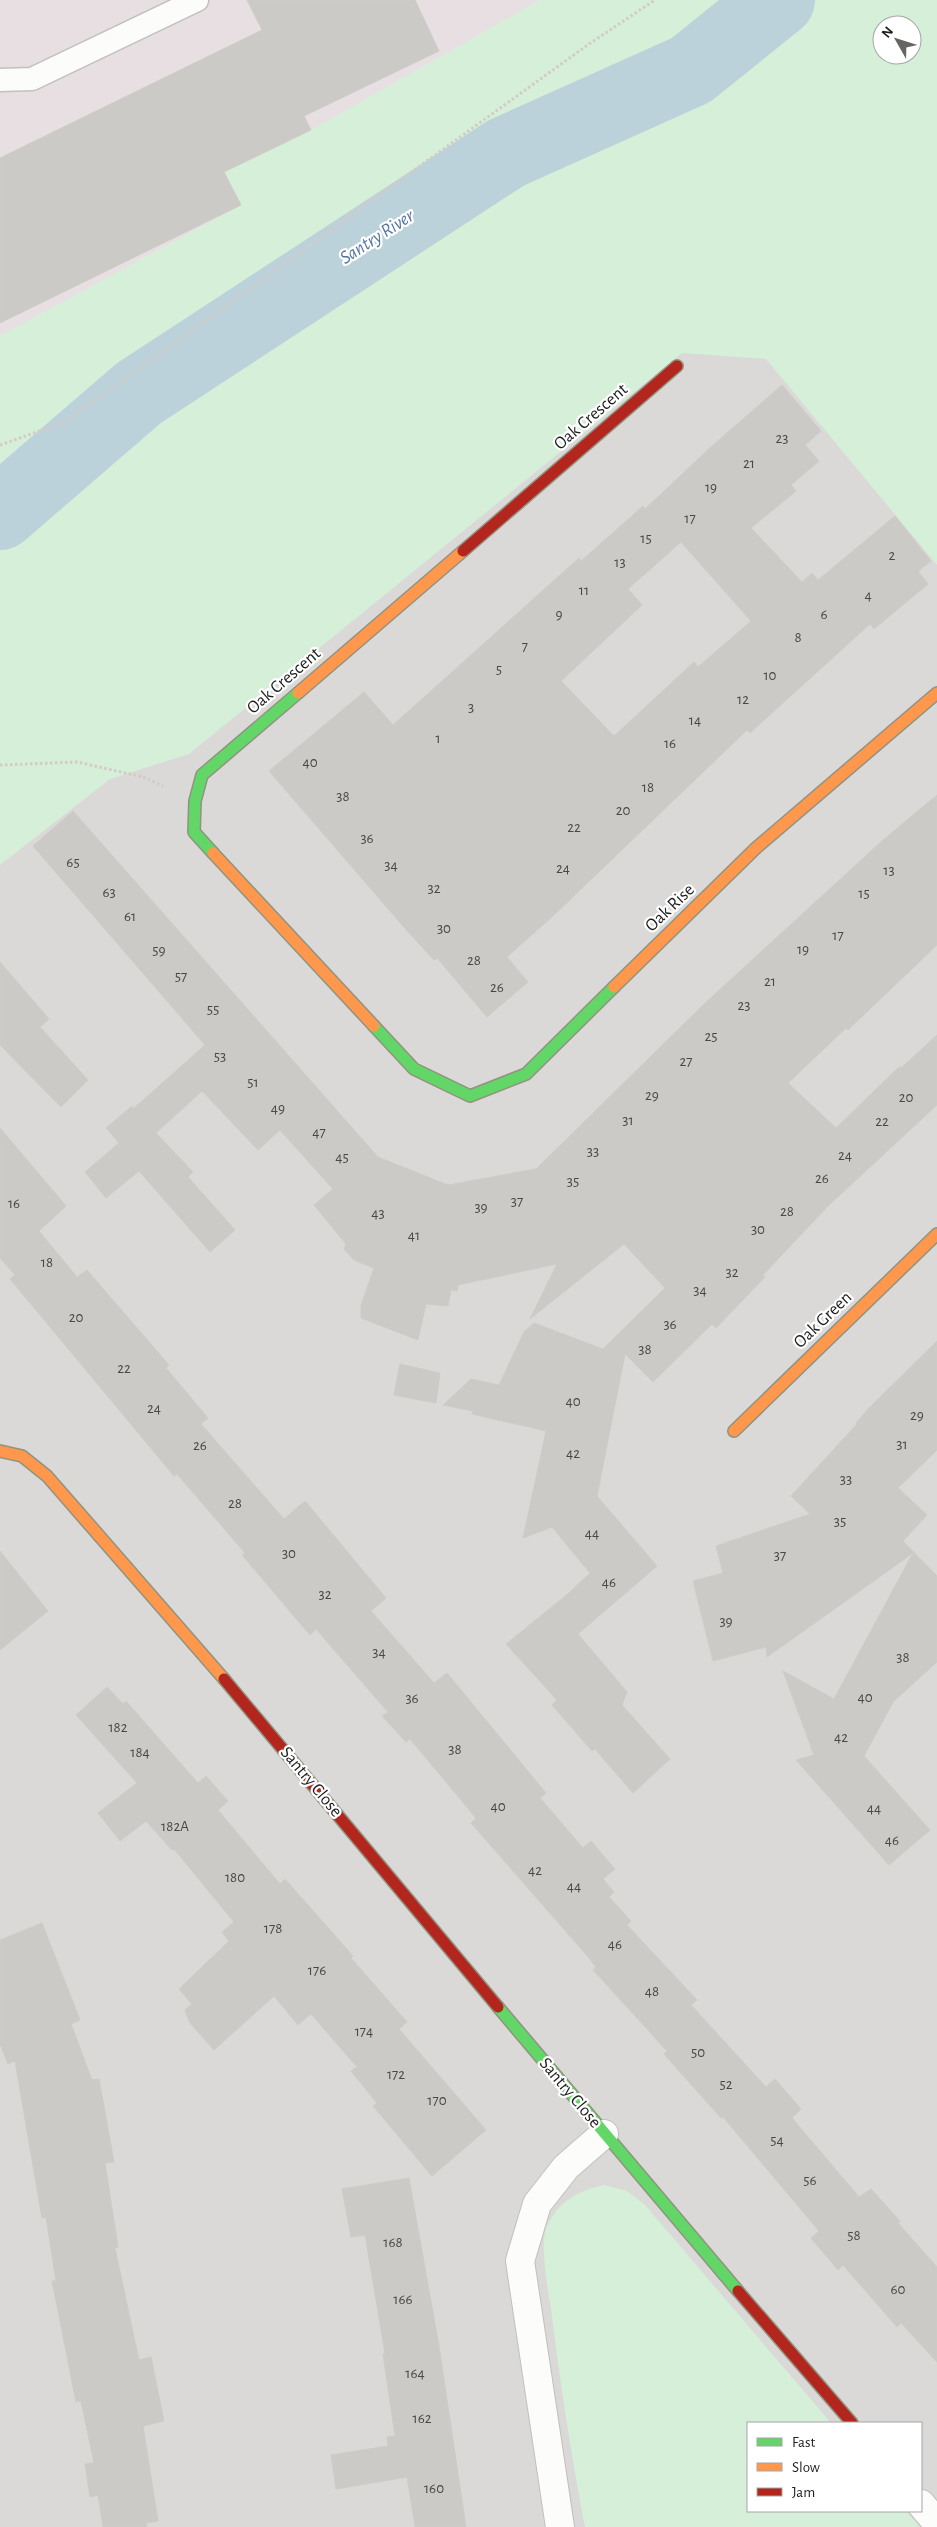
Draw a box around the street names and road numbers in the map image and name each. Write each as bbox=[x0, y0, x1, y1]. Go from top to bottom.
street label: Oak Crescent bbox=[551, 380, 631, 454]
street label: Oak Crescent bbox=[244, 644, 324, 718]
street label: Oak Rise bbox=[642, 881, 698, 935]
street label: Oak Green bbox=[790, 1288, 856, 1352]
street label: Santry Close bbox=[277, 1743, 345, 1821]
street label: Santry Close bbox=[536, 2054, 604, 2132]

